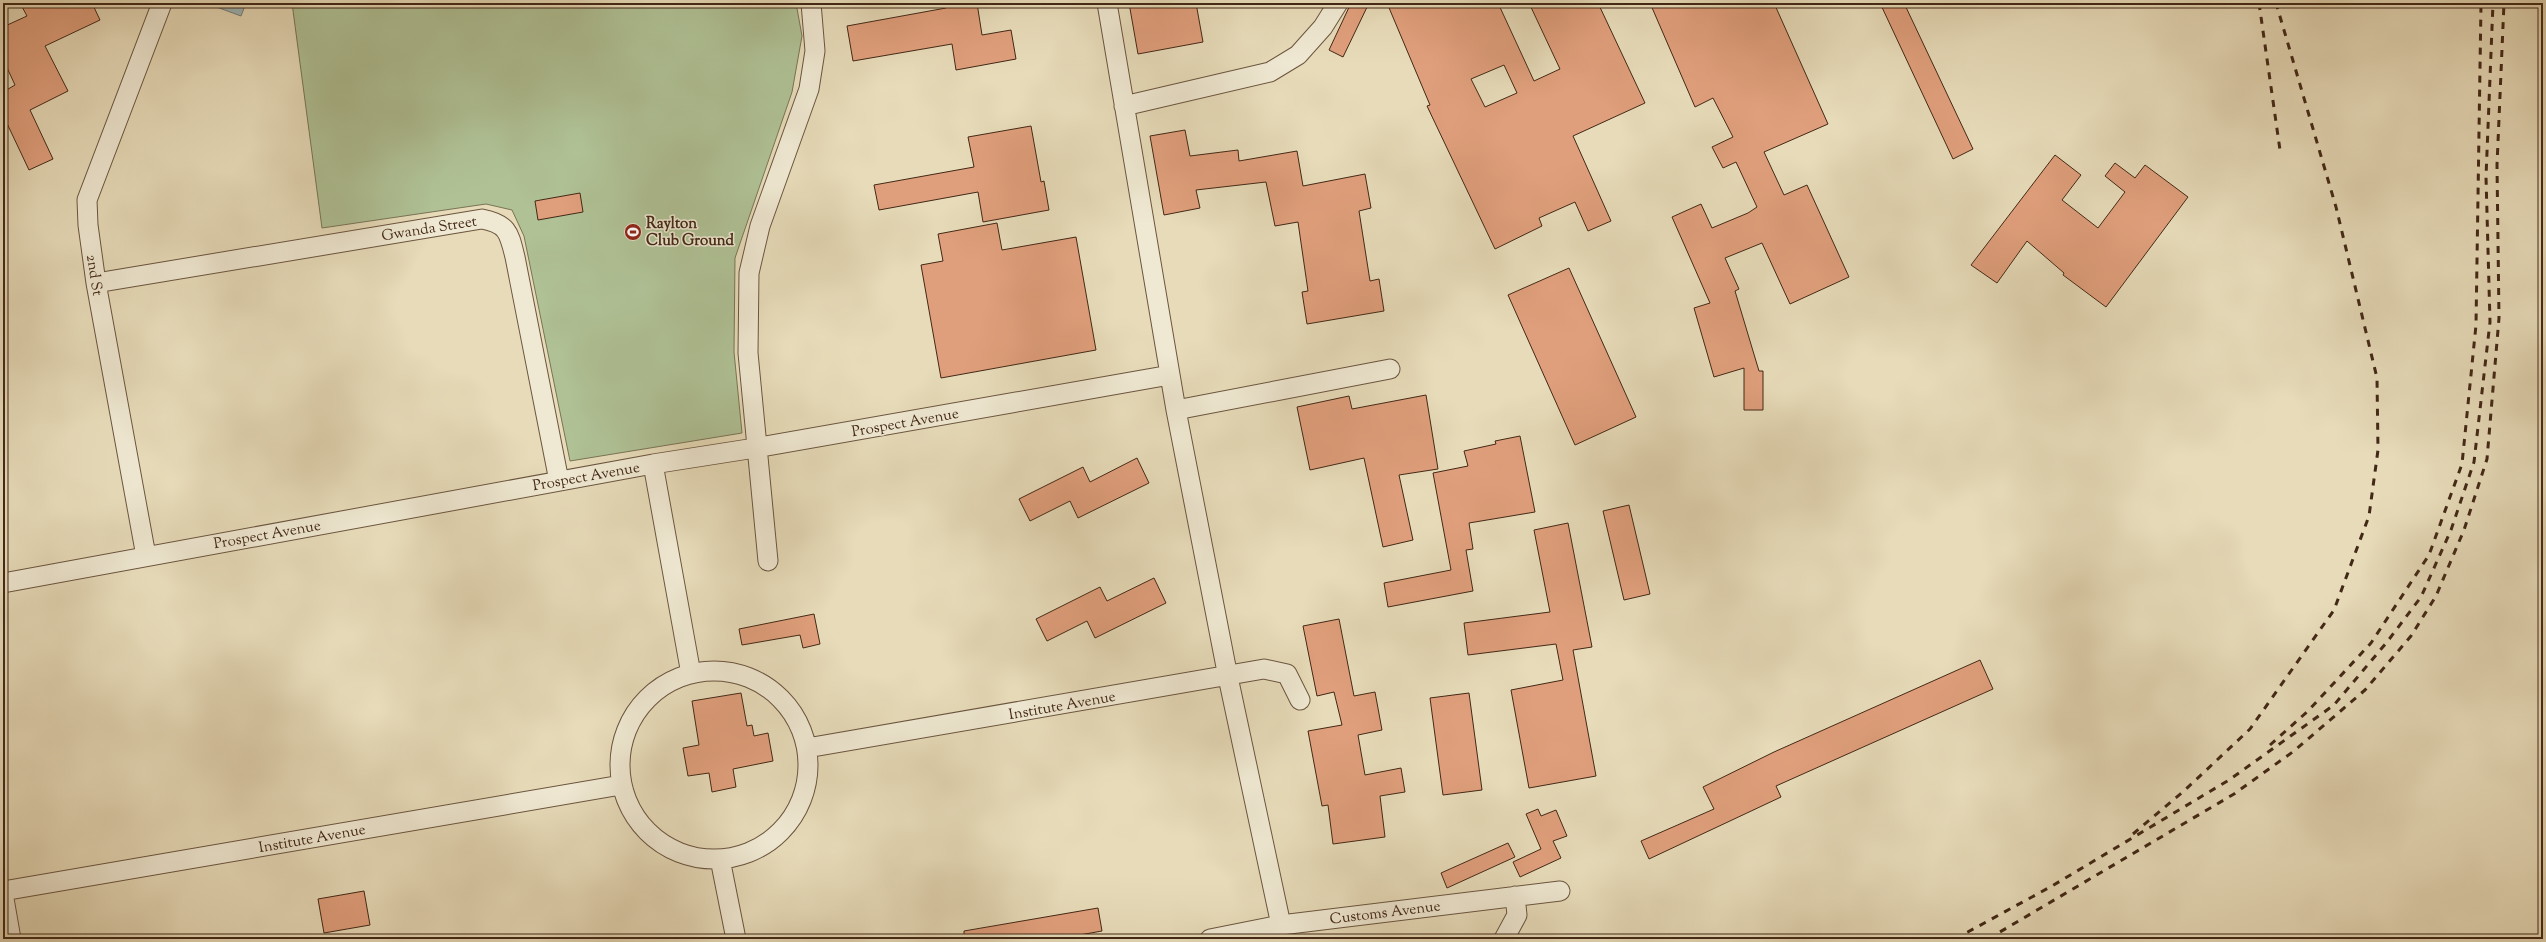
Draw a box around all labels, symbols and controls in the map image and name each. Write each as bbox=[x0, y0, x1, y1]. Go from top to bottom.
street label: Gwanda Street bbox=[380, 212, 479, 247]
place label: Raylton Club Ground bbox=[646, 214, 734, 252]
sports icon: Raylton Club Ground bbox=[623, 222, 643, 242]
street label: 2nd St bbox=[80, 253, 107, 297]
street label: Prospect Avenue bbox=[850, 404, 960, 443]
street label: Prospect Avenue bbox=[531, 458, 641, 497]
street label: Prospect Avenue bbox=[212, 516, 322, 555]
street label: Institute Avenue bbox=[1007, 687, 1117, 726]
street label: Institute Avenue bbox=[257, 820, 367, 859]
street label: Customs Avenue bbox=[1329, 896, 1442, 931]

